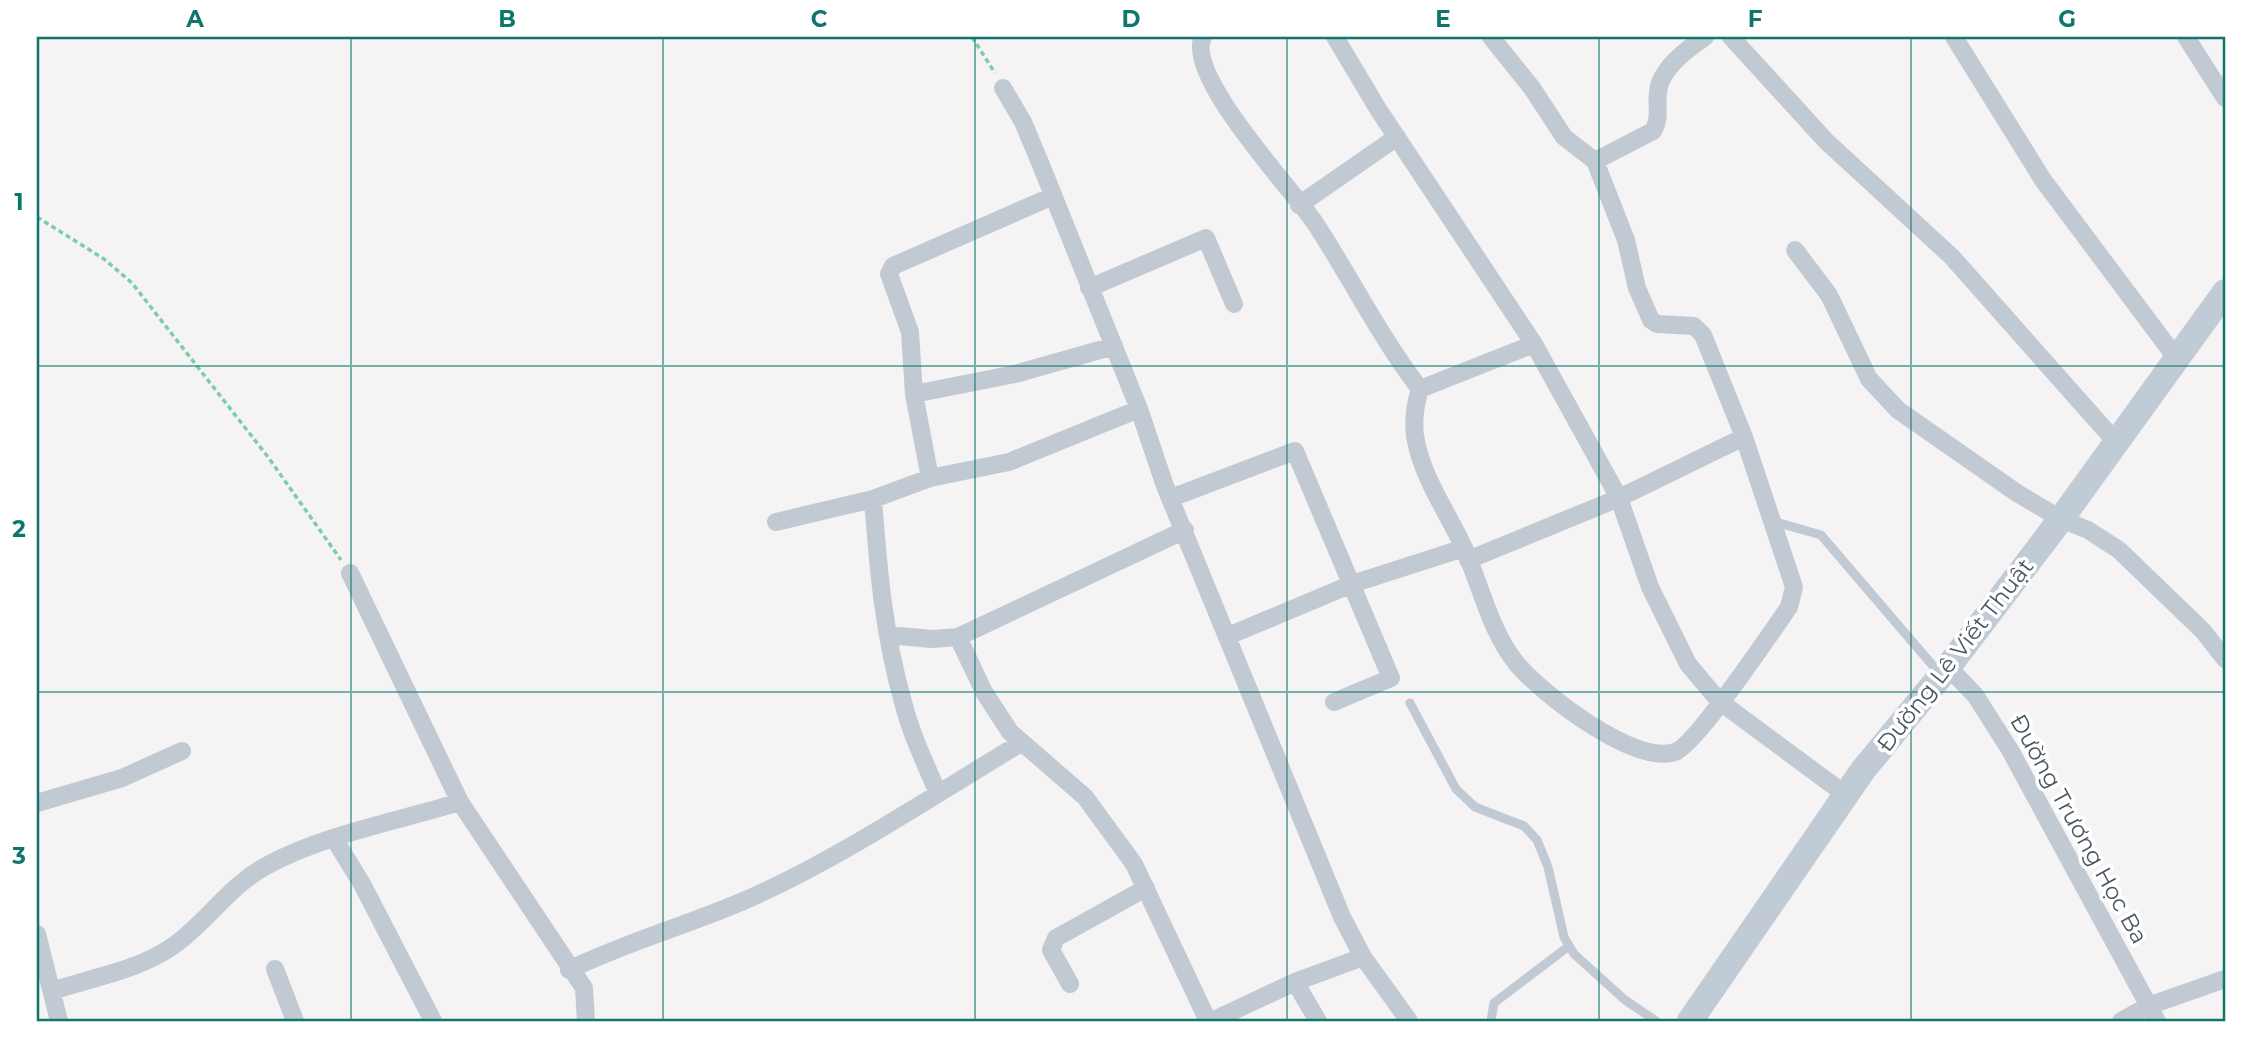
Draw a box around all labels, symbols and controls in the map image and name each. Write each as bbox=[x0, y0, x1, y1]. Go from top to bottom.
text: A bbox=[185, 5, 204, 33]
text: B bbox=[498, 5, 516, 33]
text: C bbox=[811, 5, 828, 33]
text: D bbox=[1122, 5, 1141, 33]
text: E bbox=[1435, 5, 1451, 33]
text: F bbox=[1748, 5, 1763, 33]
text: G bbox=[2058, 5, 2076, 33]
text: 1 bbox=[14, 188, 24, 216]
text: 2 bbox=[12, 515, 26, 543]
street label: Đường Lê Viết Thuật bbox=[1871, 553, 2039, 757]
street label: Đường Trương Học Ba bbox=[2004, 709, 2154, 949]
text: 3 bbox=[11, 842, 26, 870]

